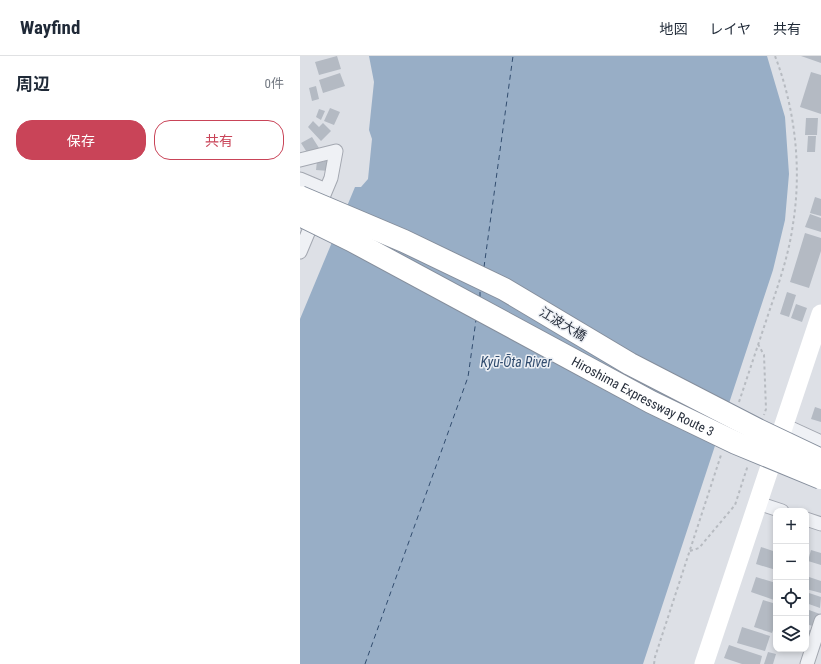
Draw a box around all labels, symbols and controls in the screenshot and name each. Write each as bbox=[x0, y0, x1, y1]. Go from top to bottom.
text: Wayfind bbox=[20, 16, 80, 39]
text: 地図 bbox=[659, 21, 687, 37]
text: レイヤ bbox=[709, 21, 751, 37]
text: 共有 bbox=[773, 21, 801, 37]
text: 周辺 bbox=[16, 74, 50, 94]
text: 0件 bbox=[265, 76, 284, 91]
button: 保存 bbox=[16, 120, 146, 160]
button: 共有 bbox=[154, 120, 284, 160]
street label: 江波大橋 bbox=[537, 304, 589, 344]
street label: Hiroshima Expressway Route 3 bbox=[569, 353, 717, 439]
water label: Kyū-Ōta River bbox=[480, 354, 552, 370]
map controls bbox=[773, 508, 809, 652]
button: + bbox=[773, 508, 809, 544]
button: − bbox=[773, 544, 809, 580]
button: locate bbox=[773, 580, 809, 616]
button: layers bbox=[773, 616, 809, 652]

